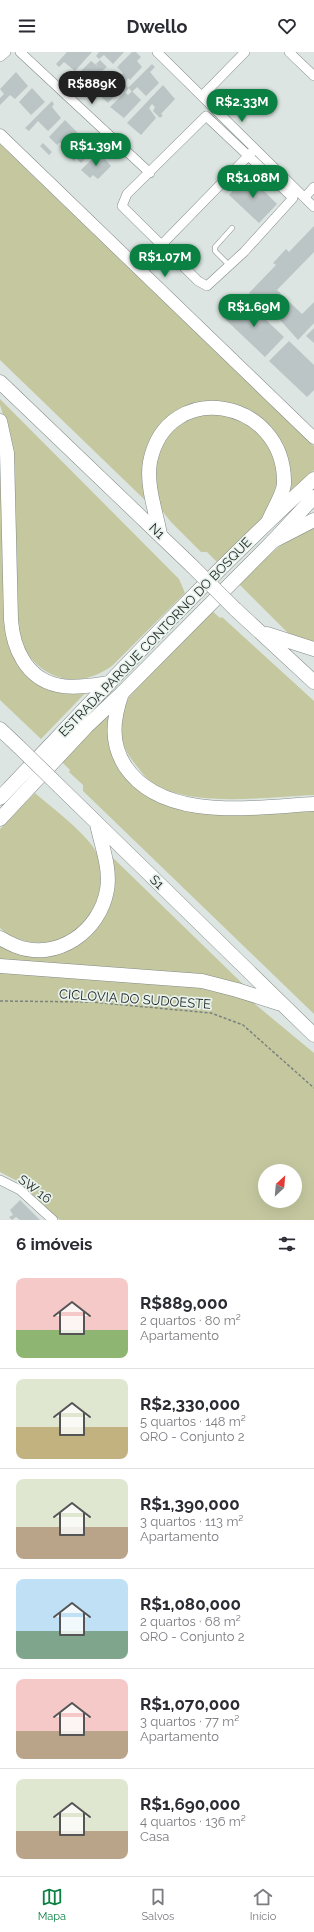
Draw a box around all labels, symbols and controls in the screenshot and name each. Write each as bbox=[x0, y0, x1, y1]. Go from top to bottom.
icon: menu bbox=[16, 15, 38, 37]
icon: heart bbox=[276, 15, 298, 37]
text: Dwello bbox=[127, 16, 187, 37]
pin: R$889K bbox=[59, 71, 125, 105]
text: R$889K bbox=[68, 76, 116, 91]
pin: R$2.33M bbox=[205, 89, 279, 123]
text: R$2.33M bbox=[216, 94, 268, 109]
pin: R$1.39M bbox=[59, 133, 133, 167]
text: R$1.39M bbox=[70, 138, 122, 153]
pin: R$1.08M bbox=[216, 165, 290, 199]
text: R$1.08M bbox=[226, 170, 280, 185]
pin: R$1.07M bbox=[128, 244, 202, 278]
text: R$1.07M bbox=[139, 249, 191, 264]
pin: R$1.69M bbox=[217, 294, 291, 328]
text: R$1.69M bbox=[227, 299, 281, 314]
street label: N1 bbox=[146, 520, 168, 542]
street label: ESTRADA PARQUE CONTORNO DO BOSQUE bbox=[56, 534, 255, 740]
street label: S1 bbox=[147, 872, 167, 892]
street label: CICLOVIA DO SUDOESTE bbox=[59, 986, 211, 1012]
north arrow bbox=[258, 1164, 302, 1208]
map controls bbox=[258, 1164, 302, 1208]
street label: SW 16 bbox=[15, 1172, 55, 1206]
icon: filters bbox=[276, 1233, 298, 1255]
text: 6 imóveis bbox=[16, 1234, 93, 1254]
text: R$889,000 bbox=[140, 1293, 228, 1313]
icon: home bbox=[48, 1294, 96, 1342]
text: 2 quartos · 80 m² bbox=[140, 1313, 241, 1328]
text: Apartamento bbox=[140, 1328, 219, 1343]
text: R$2,330,000 bbox=[140, 1394, 240, 1414]
icon: home bbox=[48, 1395, 96, 1443]
text: 5 quartos · 148 m² bbox=[140, 1414, 246, 1429]
text: QRO - Conjunto 2 bbox=[140, 1429, 245, 1444]
text: R$1,390,000 bbox=[140, 1494, 240, 1514]
icon: home bbox=[48, 1495, 96, 1543]
text: 3 quartos · 113 m² bbox=[140, 1514, 243, 1529]
text: Apartamento bbox=[140, 1529, 219, 1544]
text: R$1,080,000 bbox=[140, 1594, 241, 1614]
icon: home bbox=[48, 1595, 96, 1643]
text: 2 quartos · 68 m² bbox=[140, 1614, 241, 1629]
text: QRO - Conjunto 2 bbox=[140, 1629, 245, 1644]
text: R$1,070,000 bbox=[140, 1694, 240, 1714]
icon: home bbox=[48, 1695, 96, 1743]
text: 3 quartos · 77 m² bbox=[140, 1714, 239, 1729]
text: Apartamento bbox=[140, 1729, 219, 1744]
text: R$1,690,000 bbox=[140, 1794, 240, 1814]
icon: home bbox=[48, 1795, 96, 1843]
text: 4 quartos · 136 m² bbox=[140, 1814, 246, 1829]
text: Casa bbox=[140, 1829, 169, 1844]
tab: Mapa bbox=[38, 1886, 66, 1923]
tab: Salvos bbox=[141, 1886, 174, 1923]
tab: Início bbox=[250, 1886, 276, 1923]

